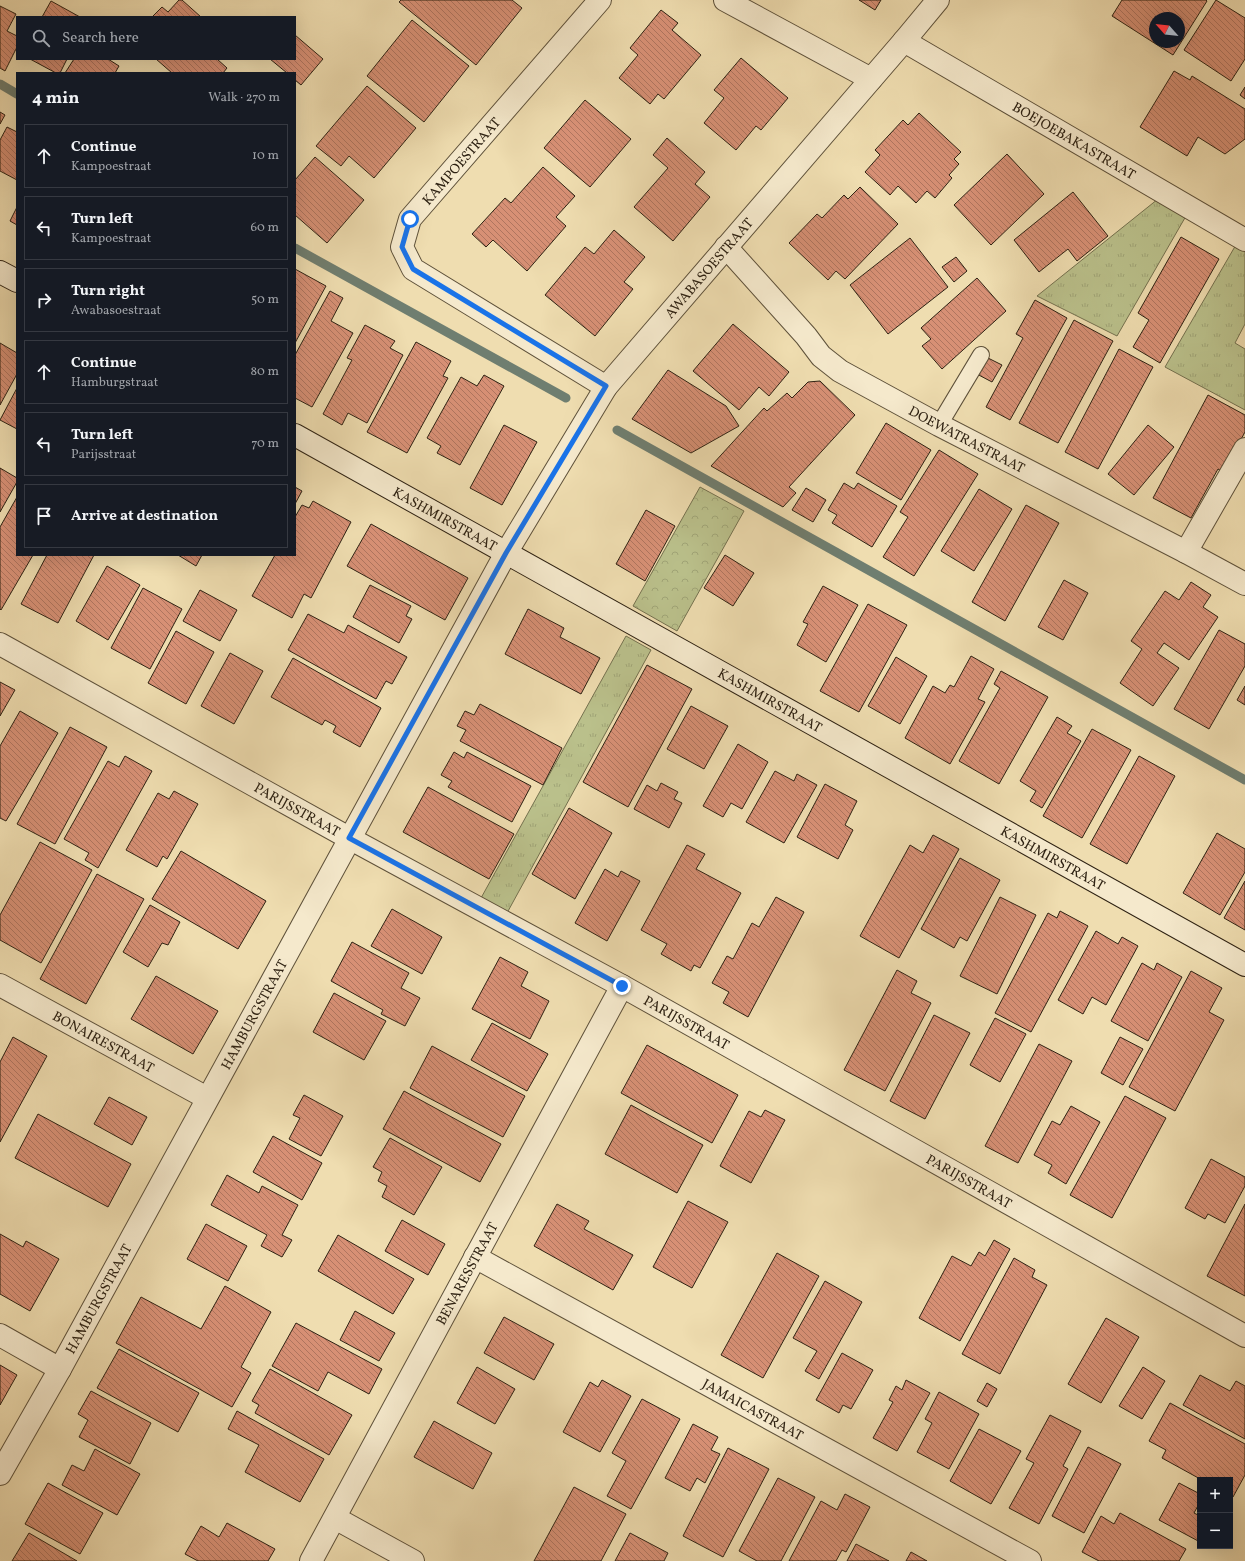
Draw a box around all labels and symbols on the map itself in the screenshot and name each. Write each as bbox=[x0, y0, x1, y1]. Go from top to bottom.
north arrow bbox=[1149, 12, 1185, 48]
street label: BOEJOEBAKASTRAAT bbox=[1008, 98, 1139, 185]
street label: KAMPOESTRAAT bbox=[419, 114, 506, 210]
route start bbox=[401, 210, 419, 228]
street label: AWABASOESTRAAT bbox=[661, 214, 758, 323]
street label: DOEWATRASTRAAT bbox=[905, 402, 1028, 479]
street label: KASHMIRSTRAAT bbox=[389, 483, 500, 557]
street label: KASHMIRSTRAAT bbox=[714, 665, 825, 738]
street label: PARIJSSTRAAT bbox=[250, 779, 343, 842]
street label: KASHMIRSTRAAT bbox=[997, 822, 1108, 896]
street label: HAMBURGSTRAAT bbox=[217, 957, 293, 1074]
route end bbox=[613, 977, 631, 995]
street label: PARIJSSTRAAT bbox=[640, 992, 732, 1055]
street label: BONAIRESTRAAT bbox=[49, 1007, 157, 1078]
street label: PARIJSSTRAAT bbox=[922, 1151, 1015, 1214]
street label: BENARESSTRAAT bbox=[432, 1219, 503, 1329]
street label: HAMBURGSTRAAT bbox=[62, 1241, 138, 1358]
street label: JAMAICASTRAAT bbox=[698, 1375, 806, 1446]

